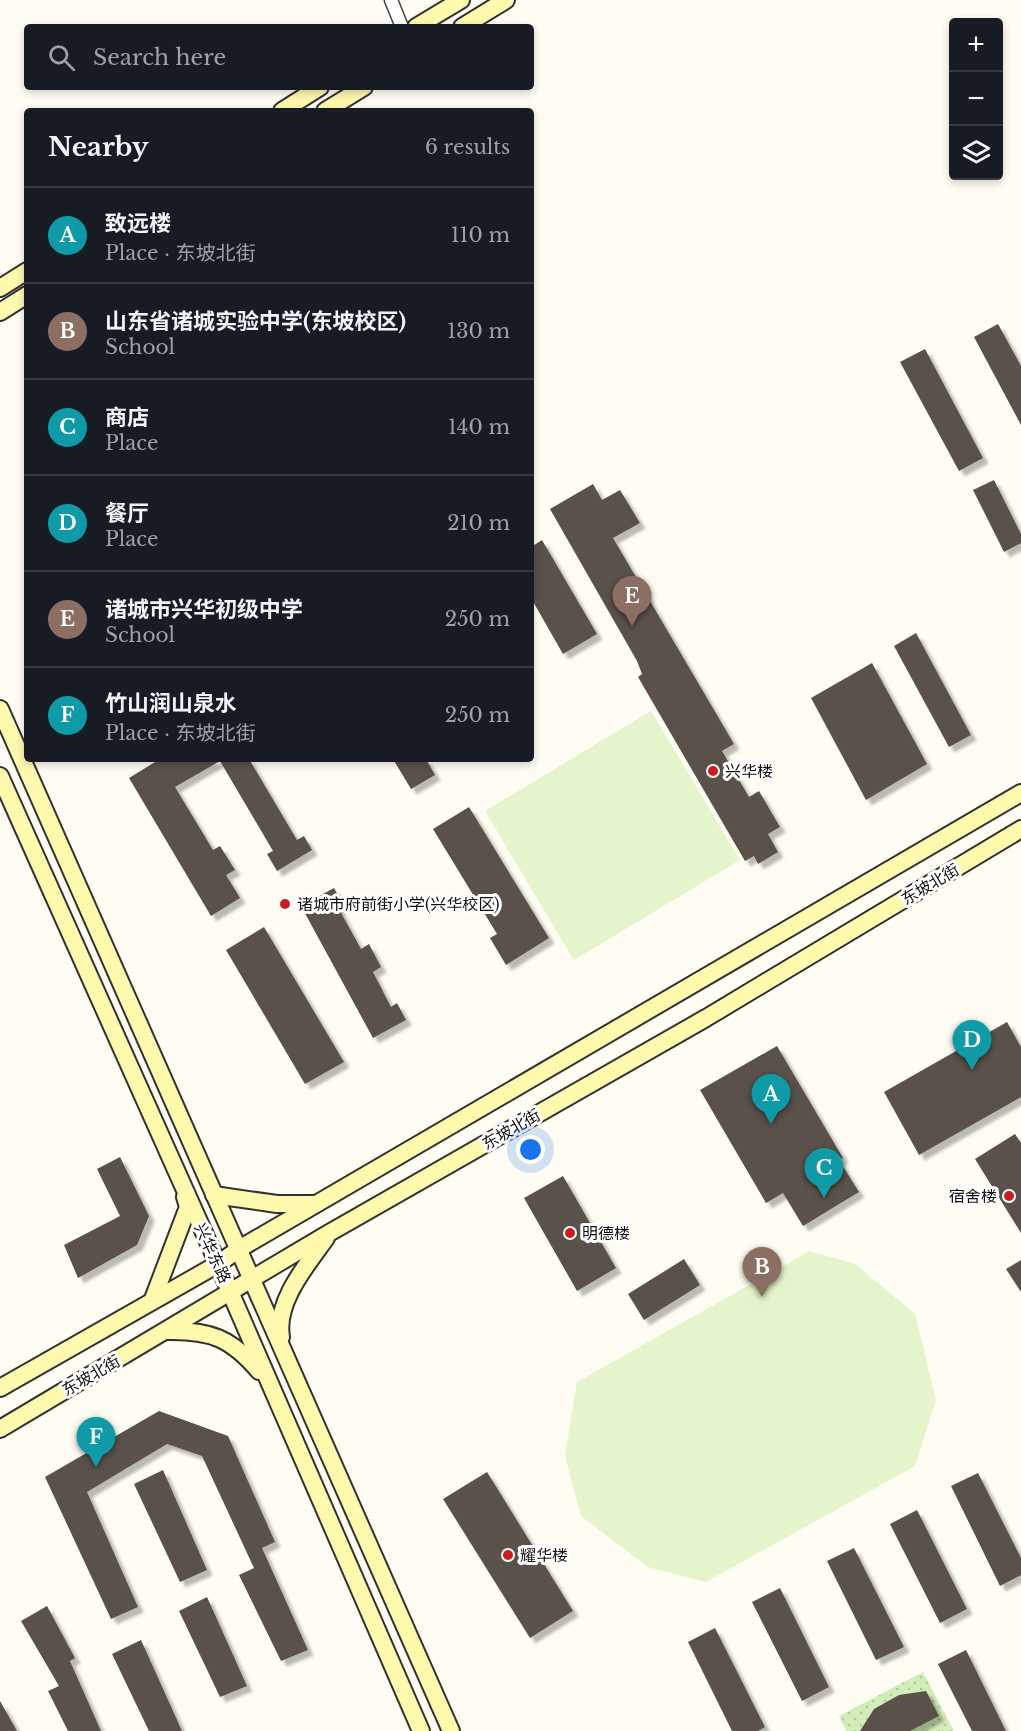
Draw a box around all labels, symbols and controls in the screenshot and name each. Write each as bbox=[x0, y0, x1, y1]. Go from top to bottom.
map controls bbox=[949, 18, 1003, 180]
button: + bbox=[949, 18, 1003, 72]
search box bbox=[24, 24, 534, 90]
icon: search bbox=[45, 41, 78, 74]
text: Search here bbox=[93, 44, 226, 71]
button: − bbox=[949, 72, 1003, 126]
button: layers bbox=[949, 126, 1003, 180]
text: Nearby bbox=[48, 131, 149, 163]
text: 6 results bbox=[425, 135, 510, 159]
text: 致远楼 bbox=[105, 210, 171, 237]
text: A bbox=[59, 223, 76, 247]
text: 110 m bbox=[451, 223, 510, 247]
text: Place · 东坡北街 bbox=[105, 241, 256, 265]
text: 山东省诸城实验中学(东坡校区) bbox=[105, 308, 406, 335]
text: B bbox=[60, 319, 75, 343]
text: 130 m bbox=[447, 319, 510, 343]
text: School bbox=[105, 335, 175, 359]
text: 商店 bbox=[105, 404, 149, 431]
text: C bbox=[59, 415, 76, 439]
text: 140 m bbox=[448, 415, 510, 439]
text: Place bbox=[105, 431, 159, 455]
text: 餐厅 bbox=[105, 500, 149, 527]
text: D bbox=[58, 511, 77, 535]
text: 210 m bbox=[447, 511, 510, 535]
text: Place bbox=[105, 527, 159, 551]
pin: E bbox=[612, 576, 652, 626]
text: 诸城市兴华初级中学 bbox=[105, 596, 303, 623]
text: E bbox=[60, 607, 75, 631]
text: 250 m bbox=[445, 607, 510, 631]
text: School bbox=[105, 623, 175, 647]
text: 竹山润山泉水 bbox=[105, 690, 237, 717]
text: F bbox=[61, 703, 74, 727]
text: 250 m bbox=[445, 703, 510, 727]
text: Place · 东坡北街 bbox=[105, 721, 256, 745]
place label: 兴华楼 bbox=[725, 761, 773, 781]
marker: 兴华楼 bbox=[706, 764, 720, 778]
street label: 东坡北街 bbox=[897, 859, 963, 909]
place label: 诸城市府前街小学(兴华校区) bbox=[297, 894, 500, 914]
marker: 诸城市府前街小学(兴华校区) bbox=[278, 897, 292, 911]
pin: D bbox=[952, 1020, 992, 1070]
pin: A bbox=[752, 1074, 790, 1124]
street label: 东坡北街 bbox=[478, 1104, 544, 1154]
your location bbox=[516, 1135, 545, 1164]
pin: C bbox=[804, 1148, 844, 1198]
place label: 宿舍楼 bbox=[949, 1186, 997, 1206]
marker: 宿舍楼 bbox=[1002, 1189, 1016, 1203]
street label: 兴华东路 bbox=[190, 1220, 236, 1286]
place label: 明德楼 bbox=[582, 1223, 630, 1243]
marker: 明德楼 bbox=[563, 1226, 577, 1240]
pin: B bbox=[742, 1248, 782, 1297]
street label: 东坡北街 bbox=[58, 1350, 124, 1400]
pin: F bbox=[76, 1418, 116, 1467]
place label: 耀华楼 bbox=[520, 1545, 568, 1565]
marker: 耀华楼 bbox=[501, 1548, 515, 1562]

